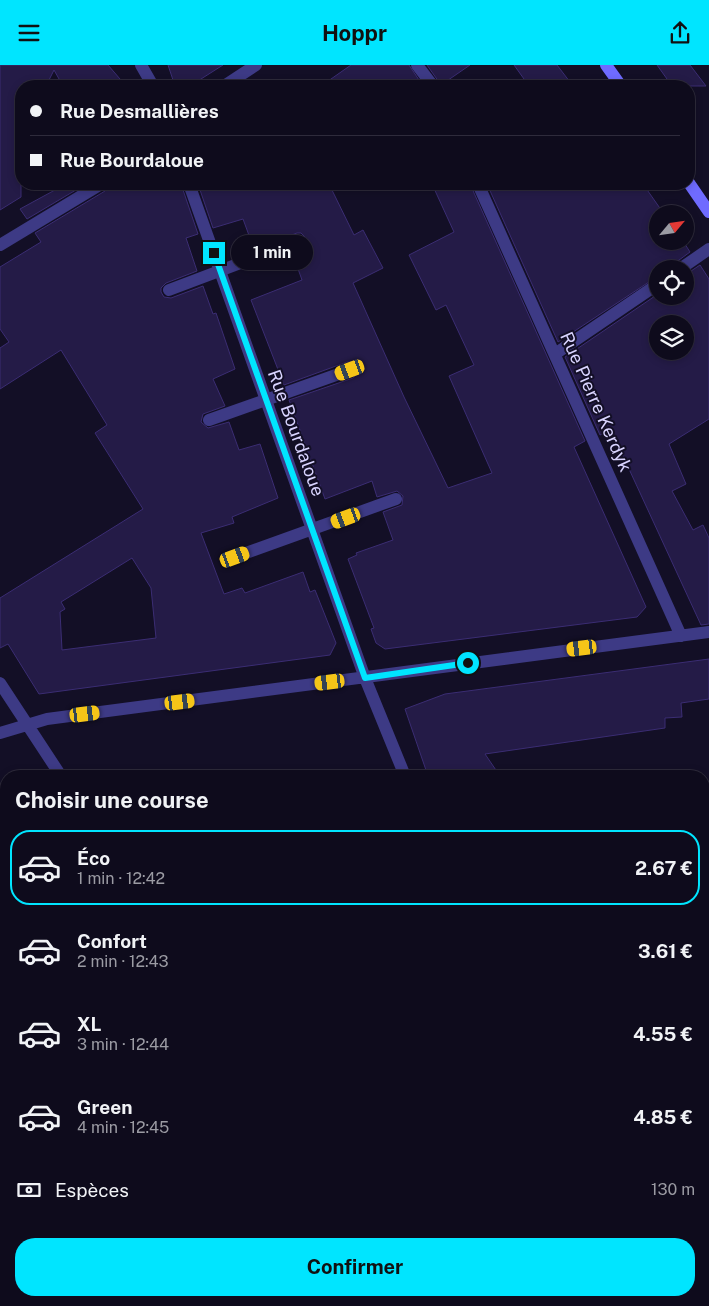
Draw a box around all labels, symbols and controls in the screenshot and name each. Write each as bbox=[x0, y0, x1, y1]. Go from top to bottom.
icon: menu bbox=[15, 19, 43, 47]
icon: share bbox=[666, 19, 694, 47]
text: Hoppr bbox=[322, 20, 387, 46]
text: Rue Desmallières bbox=[60, 100, 219, 122]
text: Rue Bourdaloue bbox=[60, 149, 204, 171]
north arrow bbox=[649, 205, 694, 250]
map controls bbox=[649, 205, 694, 360]
callout: 1 min bbox=[232, 235, 314, 271]
route end bbox=[203, 242, 225, 264]
text: 1 min bbox=[253, 243, 291, 262]
button: locate bbox=[649, 260, 694, 305]
button: layers bbox=[649, 315, 694, 360]
street label: Rue Pierre Kerdyk bbox=[556, 329, 637, 475]
car bbox=[333, 358, 366, 382]
street label: Rue Bourdaloue bbox=[264, 367, 329, 499]
car bbox=[329, 506, 362, 530]
car bbox=[218, 545, 251, 569]
car bbox=[566, 639, 597, 657]
route start bbox=[457, 652, 479, 674]
car bbox=[314, 673, 345, 691]
car bbox=[164, 693, 195, 711]
car bbox=[69, 705, 100, 723]
text: Choisir une course bbox=[15, 787, 209, 813]
icon: car bbox=[17, 845, 62, 890]
text: Éco bbox=[77, 847, 110, 869]
text: 2.67 € bbox=[635, 857, 693, 879]
text: 1 min · 12:42 bbox=[77, 869, 165, 888]
icon: car bbox=[17, 928, 62, 973]
text: Confort bbox=[77, 930, 147, 952]
text: 3.61 € bbox=[638, 940, 693, 962]
text: 2 min · 12:43 bbox=[77, 952, 169, 971]
icon: car bbox=[17, 1011, 62, 1056]
text: XL bbox=[77, 1013, 102, 1035]
text: 4.55 € bbox=[633, 1023, 693, 1045]
text: 3 min · 12:44 bbox=[77, 1035, 169, 1054]
icon: car bbox=[17, 1094, 62, 1139]
text: Green bbox=[77, 1096, 132, 1118]
text: 4.85 € bbox=[633, 1106, 693, 1128]
text: 4 min · 12:45 bbox=[77, 1118, 169, 1137]
icon: cash bbox=[15, 1176, 43, 1204]
text: Espèces bbox=[55, 1179, 129, 1201]
text: 130 m bbox=[651, 1180, 695, 1199]
button: Confirmer bbox=[15, 1238, 695, 1296]

